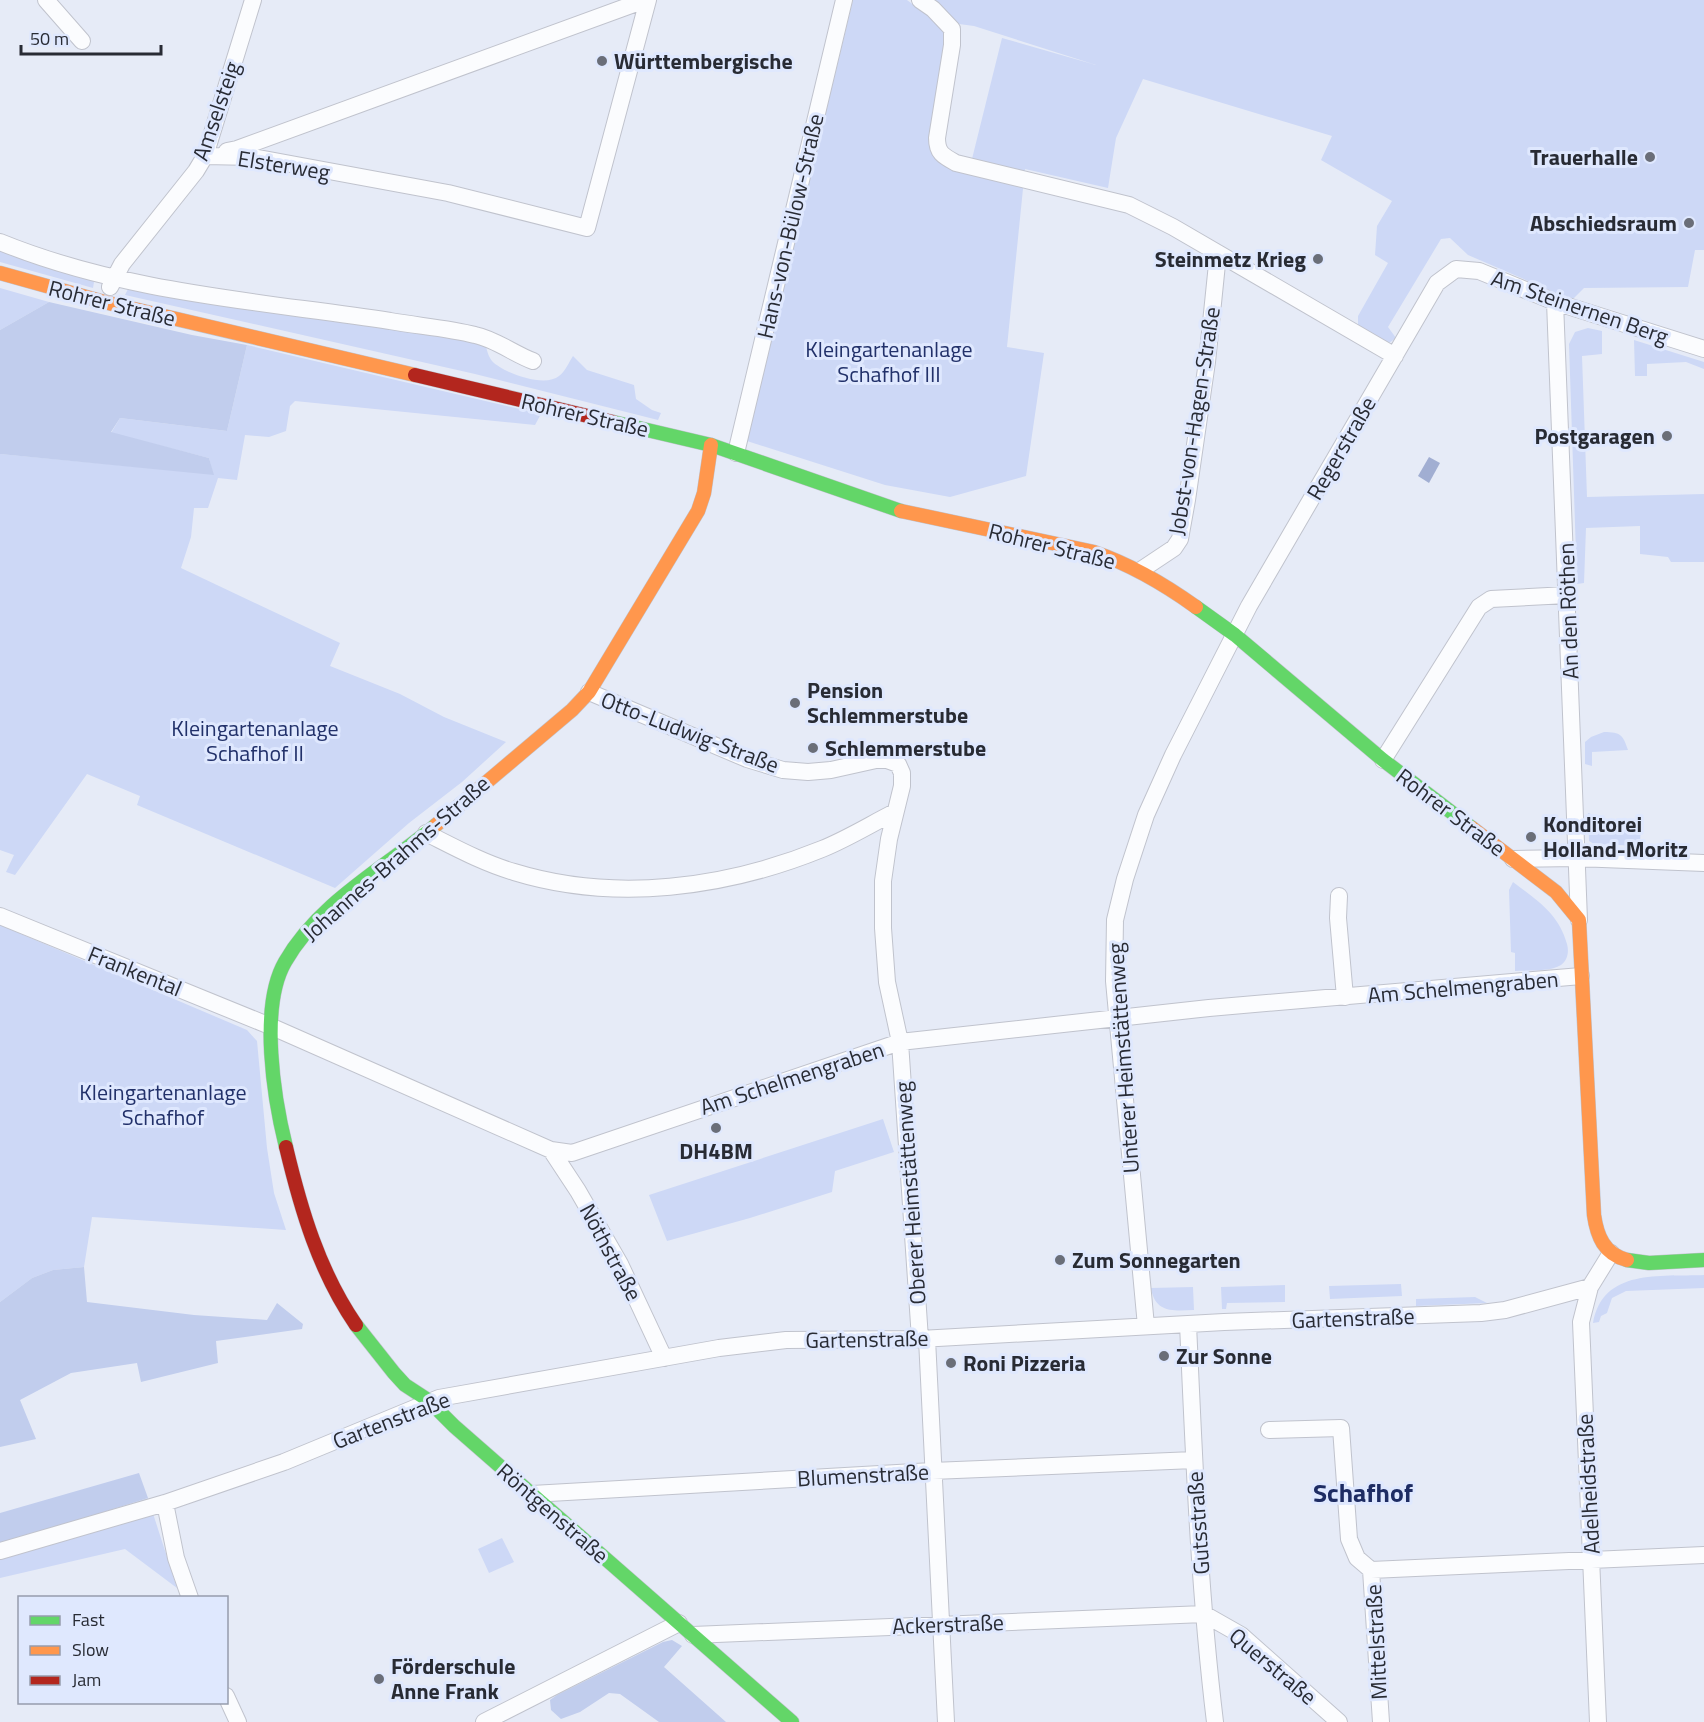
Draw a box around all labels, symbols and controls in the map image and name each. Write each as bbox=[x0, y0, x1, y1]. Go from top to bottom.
scale bar bbox=[21, 18, 160, 56]
text: 50 m bbox=[30, 25, 69, 52]
place label: Württembergische bbox=[614, 44, 793, 78]
marker: Württembergische bbox=[595, 54, 609, 68]
street label: Amselsteig bbox=[183, 57, 249, 165]
street label: Hans-von-Bülow-Straße bbox=[748, 110, 832, 342]
place label: Trauerhalle bbox=[1530, 140, 1638, 174]
street label: Elsterweg bbox=[235, 141, 333, 189]
marker: Trauerhalle bbox=[1643, 150, 1657, 164]
place label: Abschiedsraum bbox=[1530, 206, 1677, 240]
marker: Abschiedsraum bbox=[1682, 216, 1696, 230]
place label: Steinmetz Krieg bbox=[1155, 242, 1306, 276]
marker: Steinmetz Krieg bbox=[1311, 252, 1325, 266]
street label: Am Steinernen Berg bbox=[1487, 261, 1673, 353]
street label: Rohrer Straße bbox=[45, 271, 179, 335]
street label: Jobst-von-Hagen-Straße bbox=[1159, 304, 1229, 538]
park label: Kleingartenanlage Schafhof III bbox=[805, 332, 973, 391]
street label: Rohrer Straße bbox=[518, 384, 652, 446]
street label: Regerstraße bbox=[1298, 390, 1384, 506]
place label: Postgaragen bbox=[1534, 419, 1655, 453]
marker: Postgaragen bbox=[1660, 429, 1674, 443]
street label: Rohrer Straße bbox=[985, 514, 1119, 578]
street label: An den Röthen bbox=[1549, 542, 1587, 680]
place label: Pension Schlemmerstube bbox=[807, 673, 968, 732]
street label: Otto-Ludwig-Straße bbox=[596, 682, 784, 782]
marker: Pension Schlemmerstube bbox=[788, 696, 802, 710]
park label: Kleingartenanlage Schafhof II bbox=[171, 711, 339, 770]
place label: Schlemmerstube bbox=[825, 731, 986, 765]
marker: Schlemmerstube bbox=[806, 741, 820, 755]
street label: Rohrer Straße bbox=[1389, 759, 1513, 865]
street label: Johannes-Brahms-Straße bbox=[295, 767, 497, 949]
place label: Konditorei Holland-Moritz bbox=[1543, 807, 1688, 866]
marker: Konditorei Holland-Moritz bbox=[1524, 830, 1538, 844]
street label: Frankental bbox=[83, 937, 187, 1005]
street label: Unterer Heimstättenweg bbox=[1098, 942, 1148, 1174]
street label: Am Schelmengraben bbox=[1366, 962, 1560, 1012]
street label: Am Schelmengraben bbox=[696, 1032, 888, 1124]
park label: Kleingartenanlage Schafhof bbox=[79, 1075, 247, 1134]
street label: Oberer Heimstättenweg bbox=[885, 1080, 935, 1306]
marker: DH4BM bbox=[709, 1121, 723, 1135]
place label: DH4BM bbox=[679, 1134, 753, 1168]
street label: Nöthstraße bbox=[571, 1197, 651, 1307]
place label: Zum Sonnegarten bbox=[1072, 1243, 1241, 1277]
marker: Zum Sonnegarten bbox=[1053, 1253, 1067, 1267]
street label: Gartenstraße bbox=[1291, 1299, 1415, 1337]
street label: Gartenstraße bbox=[805, 1321, 929, 1357]
place label: Zur Sonne bbox=[1176, 1339, 1272, 1373]
place label: Roni Pizzeria bbox=[963, 1346, 1086, 1380]
marker: Zur Sonne bbox=[1157, 1349, 1171, 1363]
marker: Roni Pizzeria bbox=[944, 1356, 958, 1370]
street label: Gartenstraße bbox=[327, 1382, 455, 1458]
street label: Adelheidstraße bbox=[1567, 1413, 1609, 1555]
street label: Röntgenstraße bbox=[489, 1455, 617, 1571]
street label: Blumenstraße bbox=[796, 1455, 930, 1495]
street label: Gutsstraße bbox=[1177, 1470, 1219, 1576]
district label: Schafhof bbox=[1313, 1473, 1413, 1512]
street label: Mittelstraße bbox=[1356, 1584, 1396, 1700]
legend bbox=[18, 1596, 228, 1704]
street label: Ackerstraße bbox=[892, 1605, 1004, 1643]
text: Fast bbox=[72, 1606, 105, 1633]
street label: Querstraße bbox=[1222, 1619, 1324, 1713]
text: Slow bbox=[72, 1636, 109, 1663]
place label: Förderschule Anne Frank bbox=[391, 1649, 515, 1708]
text: Jam bbox=[72, 1666, 101, 1693]
marker: Förderschule Anne Frank bbox=[372, 1672, 386, 1686]

